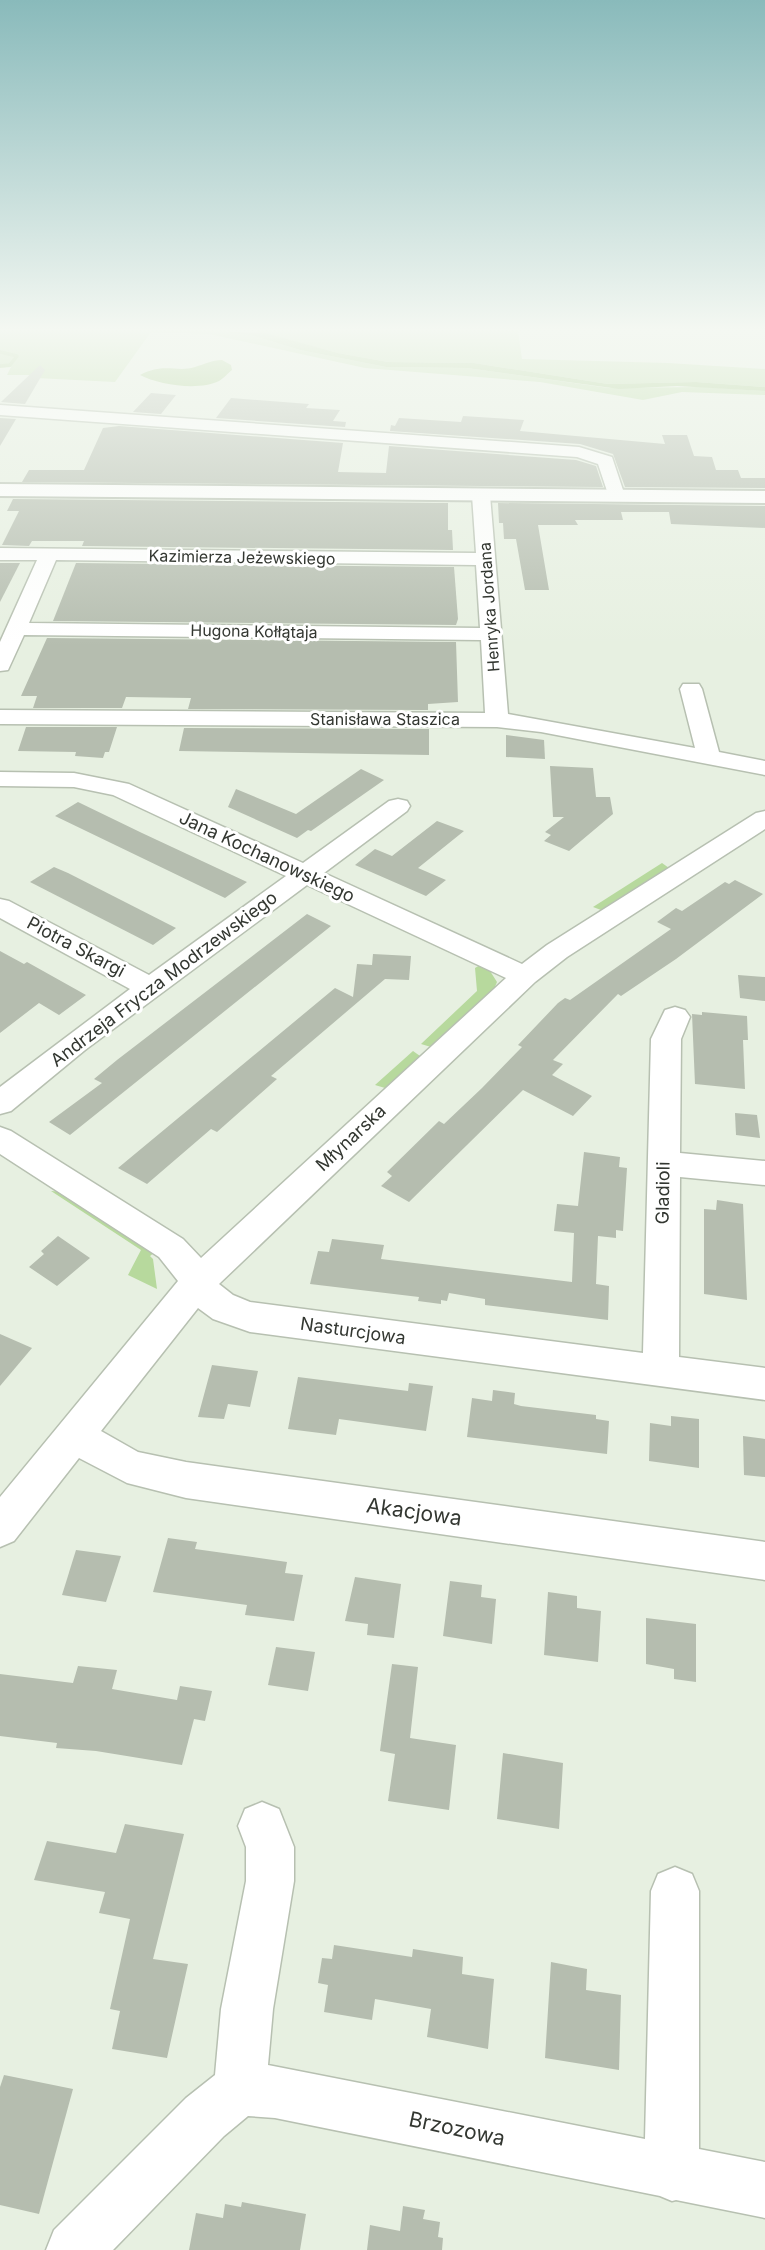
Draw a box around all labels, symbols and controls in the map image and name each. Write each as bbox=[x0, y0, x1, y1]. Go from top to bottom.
street label: Henryka Jordana bbox=[474, 541, 504, 673]
street label: Kazimierza Jeżewskiego bbox=[148, 545, 336, 569]
street label: Hugona Kołłątaja bbox=[190, 620, 318, 642]
street label: Stanisława Staszica bbox=[310, 709, 460, 729]
street label: Jana Kochanowskiego bbox=[176, 807, 358, 906]
street label: Andrzeja Frycza Modrzewskiego bbox=[46, 887, 281, 1071]
street label: Piotra Skargi bbox=[24, 912, 129, 981]
street label: Młynarska bbox=[311, 1100, 390, 1175]
street label: Gladioli bbox=[651, 1161, 674, 1225]
street label: Nasturcjowa bbox=[299, 1313, 407, 1348]
street label: Akacjowa bbox=[365, 1492, 463, 1531]
street label: Brzozowa bbox=[407, 2106, 507, 2151]

